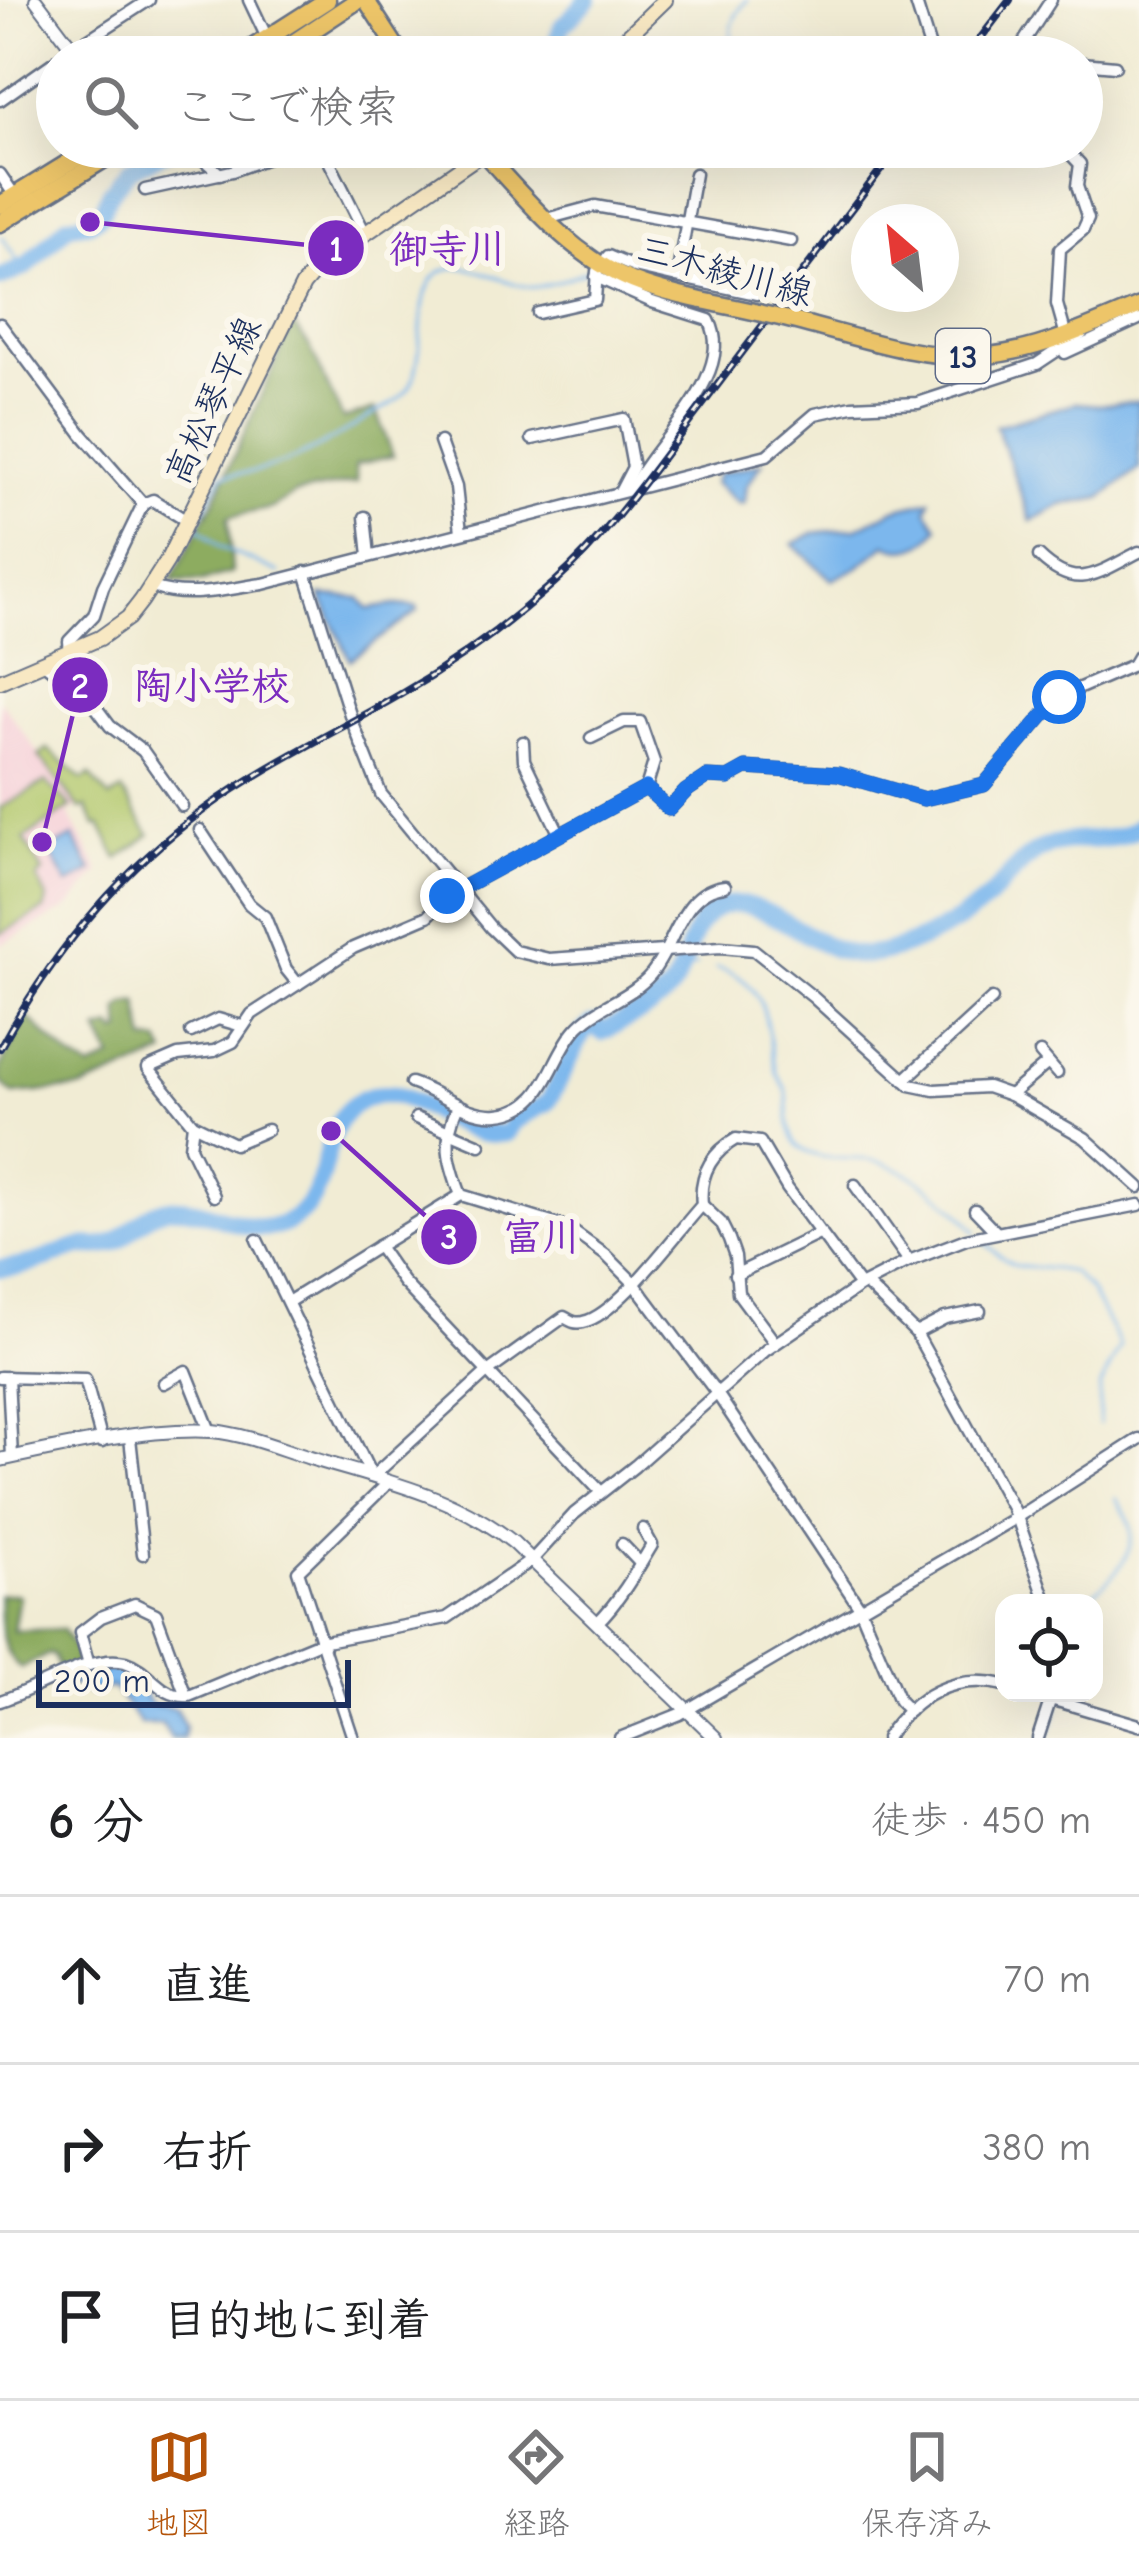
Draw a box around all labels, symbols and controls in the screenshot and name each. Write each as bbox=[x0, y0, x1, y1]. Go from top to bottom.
search box bbox=[36, 36, 1103, 168]
icon: search bbox=[78, 69, 144, 135]
text: ここで検索 bbox=[174, 81, 399, 133]
north arrow bbox=[851, 204, 959, 312]
callout: 御寺川 bbox=[306, 211, 531, 286]
text: 御寺川 bbox=[389, 227, 507, 272]
street label: 三木綾川線 bbox=[632, 228, 817, 315]
text: 1 bbox=[329, 229, 343, 270]
street label: 高松琴平線 bbox=[157, 310, 270, 491]
road number: 13 bbox=[936, 329, 990, 383]
callout: 陶小学校 bbox=[50, 648, 314, 723]
text: 陶小学校 bbox=[134, 664, 290, 709]
text: 2 bbox=[71, 666, 89, 707]
route start bbox=[1032, 670, 1086, 724]
route end bbox=[420, 869, 474, 923]
callout: 富川 bbox=[419, 1199, 605, 1274]
text: 富川 bbox=[503, 1215, 581, 1260]
text: 3 bbox=[440, 1217, 458, 1258]
map controls bbox=[995, 1594, 1103, 1702]
button: locate bbox=[995, 1594, 1103, 1702]
scale bar bbox=[36, 1654, 351, 1707]
text: 200 m bbox=[54, 1662, 150, 1700]
text: 6 分 bbox=[48, 1792, 144, 1851]
text: 徒歩 · 450 m bbox=[871, 1798, 1091, 1843]
icon: ahead bbox=[48, 1947, 114, 2013]
text: 70 m bbox=[1004, 1957, 1091, 2002]
text: 直進 bbox=[162, 1958, 252, 2010]
icon: right bbox=[48, 2115, 114, 2181]
text: 380 m bbox=[982, 2125, 1091, 2170]
text: 右折 bbox=[162, 2126, 252, 2178]
icon: arrive bbox=[48, 2283, 114, 2349]
text: 目的地に到着 bbox=[162, 2294, 432, 2346]
tab: 地図 bbox=[146, 2424, 212, 2544]
tab: 経路 bbox=[503, 2424, 569, 2544]
tab: 保存済み bbox=[861, 2424, 993, 2544]

